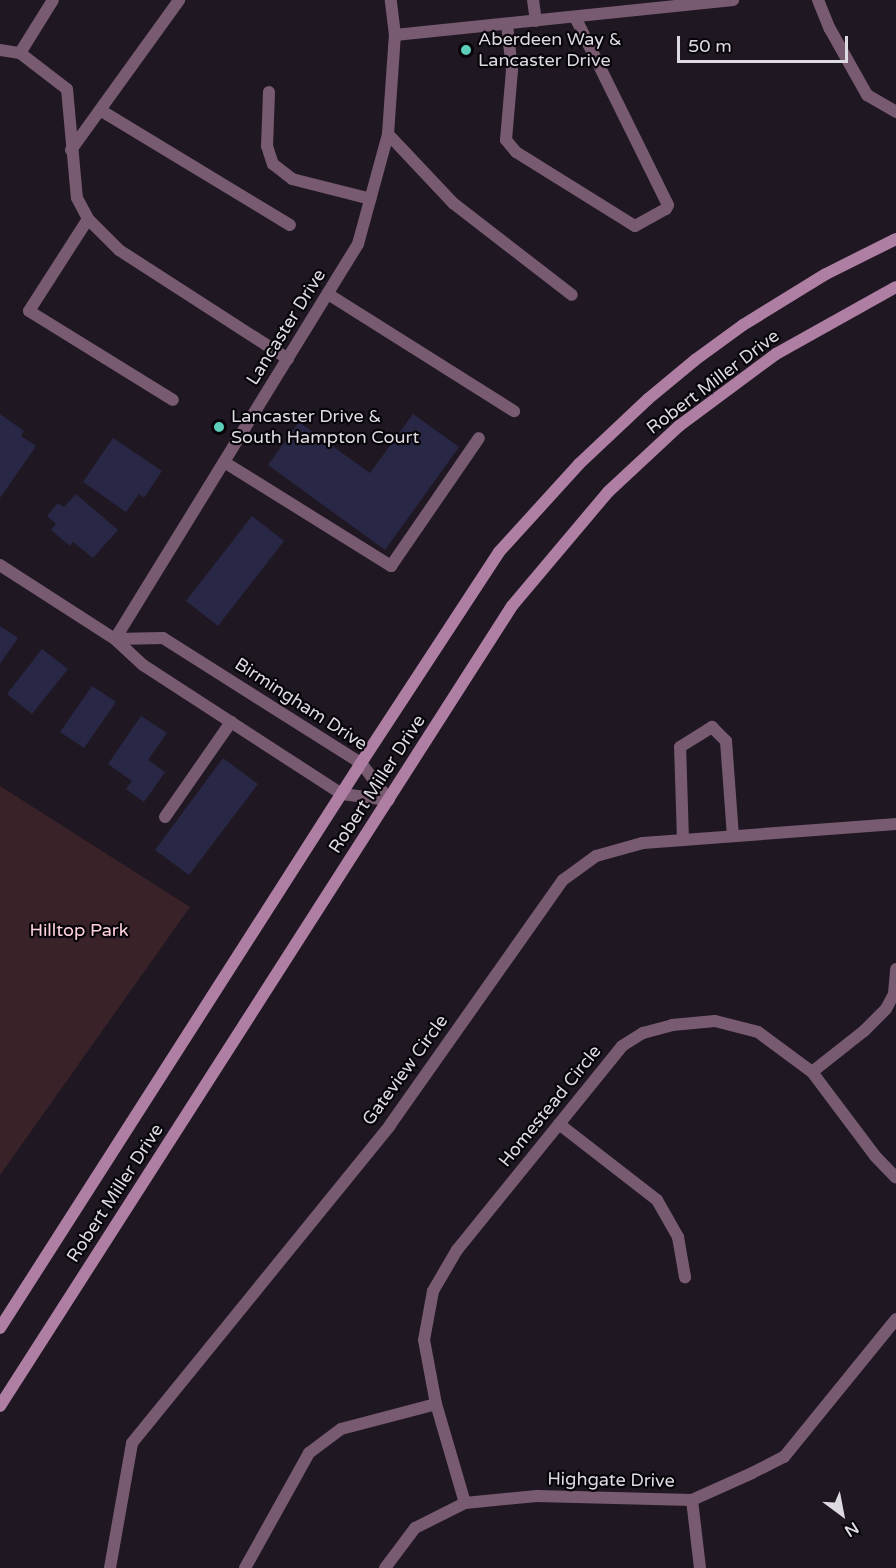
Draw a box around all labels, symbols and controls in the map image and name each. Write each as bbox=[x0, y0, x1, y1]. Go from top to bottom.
scale bar bbox=[680, 24, 851, 62]
place label: Aberdeen Way & Lancaster Drive bbox=[478, 29, 622, 72]
text: 50 m bbox=[688, 35, 732, 57]
marker: Aberdeen Way & Lancaster Drive bbox=[459, 43, 473, 57]
street label: Lancaster Drive bbox=[242, 265, 330, 389]
street label: Robert Miller Drive bbox=[642, 325, 784, 439]
place label: Lancaster Drive & South Hampton Court bbox=[231, 406, 419, 448]
marker: Lancaster Drive & South Hampton Court bbox=[212, 420, 226, 434]
street label: Birmingham Drive bbox=[231, 653, 371, 755]
street label: Robert Miller Drive bbox=[324, 711, 430, 857]
park label: Hilltop Park bbox=[29, 919, 129, 941]
street label: Gateview Circle bbox=[358, 1011, 452, 1129]
street label: Homestead Circle bbox=[494, 1041, 606, 1171]
street label: Robert Miller Drive bbox=[62, 1120, 168, 1266]
street label: Highgate Drive bbox=[547, 1468, 675, 1492]
north arrow bbox=[812, 1484, 872, 1544]
text: N bbox=[841, 1517, 862, 1541]

